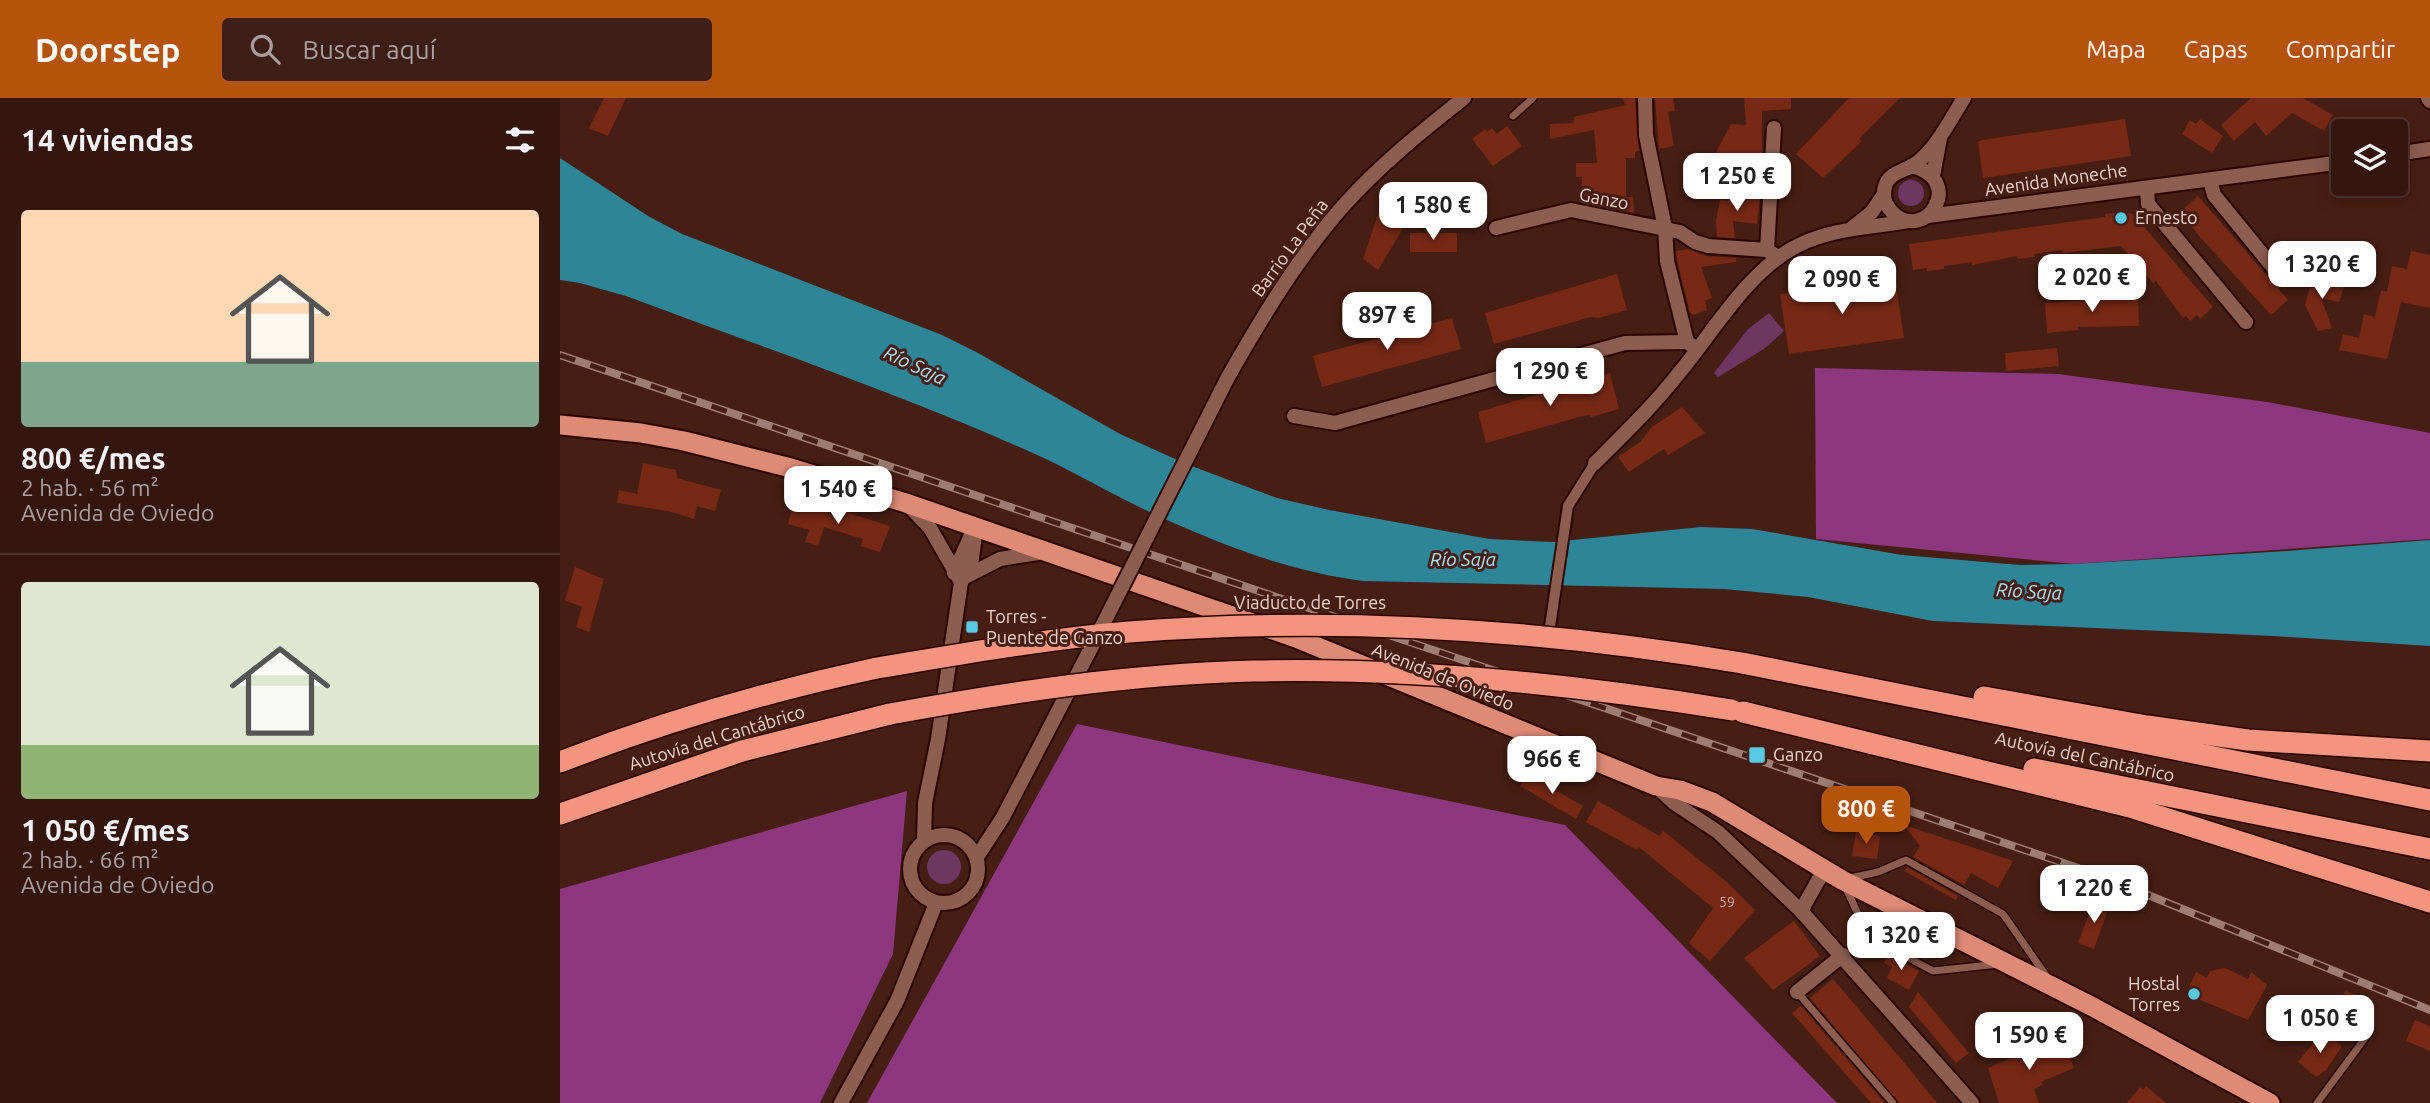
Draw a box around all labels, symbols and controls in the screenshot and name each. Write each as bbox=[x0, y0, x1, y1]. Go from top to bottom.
search box bbox=[222, 18, 712, 81]
icon: search bbox=[246, 30, 284, 68]
text: Doorstep bbox=[35, 31, 180, 68]
text: Buscar aquí bbox=[302, 35, 436, 64]
text: Mapa bbox=[2086, 36, 2146, 63]
text: Capas bbox=[2184, 36, 2248, 63]
text: Compartir bbox=[2286, 36, 2395, 63]
map controls bbox=[2331, 119, 2408, 196]
button: layers bbox=[2331, 119, 2408, 196]
icon: filters bbox=[501, 121, 539, 159]
text: 14 viviendas bbox=[21, 123, 194, 157]
pin: 1 250 € bbox=[1672, 153, 1802, 213]
street label: Avenida Moneche bbox=[1983, 159, 2128, 199]
text: 1 250 € bbox=[1699, 163, 1775, 188]
pin: 1 580 € bbox=[1368, 183, 1498, 242]
street label: Ganzo bbox=[1578, 183, 1631, 213]
text: 1 580 € bbox=[1395, 192, 1471, 217]
street label: Barrio La Peña bbox=[1247, 195, 1331, 300]
place label: Ernesto bbox=[2135, 207, 2198, 227]
marker: Ernesto bbox=[2113, 210, 2129, 226]
pin: 1 320 € bbox=[2257, 242, 2387, 301]
text: 1 320 € bbox=[2284, 251, 2360, 276]
pin: 2 020 € bbox=[2027, 254, 2157, 314]
icon: home bbox=[217, 256, 343, 382]
pin: 2 090 € bbox=[1777, 256, 1907, 316]
text: 2 020 € bbox=[2054, 264, 2130, 289]
text: 2 090 € bbox=[1804, 266, 1880, 291]
pin: 897 € bbox=[1338, 292, 1436, 352]
text: 897 € bbox=[1358, 302, 1416, 327]
water label: Río Saja bbox=[880, 341, 950, 389]
pin: 1 290 € bbox=[1485, 348, 1615, 408]
text: 1 290 € bbox=[1512, 358, 1588, 383]
text: 800 €/mes bbox=[21, 441, 166, 475]
pin: 1 540 € bbox=[773, 466, 903, 526]
text: 2 hab. · 56 m² bbox=[21, 475, 159, 500]
text: 1 540 € bbox=[800, 476, 876, 501]
text: Avenida de Oviedo bbox=[21, 500, 214, 525]
water label: Río Saja bbox=[1430, 548, 1496, 570]
water label: Río Saja bbox=[1996, 578, 2062, 604]
street label: Viaducto de Torres bbox=[1234, 592, 1386, 612]
place label: Torres - Puente de Ganzo bbox=[986, 606, 1123, 647]
marker: Torres - Puente de Ganzo bbox=[964, 619, 980, 635]
icon: home bbox=[217, 628, 343, 754]
street label: Avenida de Oviedo bbox=[1369, 638, 1517, 714]
street label: Autovía del Cantábrico bbox=[626, 701, 807, 773]
street label: Autovía del Cantábrico bbox=[1994, 727, 2177, 785]
pin: 966 € bbox=[1503, 736, 1601, 796]
place label: Ganzo bbox=[1773, 744, 1823, 764]
marker: Ganzo bbox=[1747, 745, 1767, 765]
text: 966 € bbox=[1523, 746, 1581, 771]
pin: 800 € bbox=[1817, 786, 1915, 846]
text: 800 € bbox=[1837, 796, 1895, 821]
text: 1 050 €/mes bbox=[21, 813, 190, 847]
text: 2 hab. · 66 m² bbox=[21, 847, 159, 872]
pin: 1 220 € bbox=[2029, 866, 2159, 925]
text: Avenida de Oviedo bbox=[21, 872, 214, 897]
text: 1 220 € bbox=[2056, 875, 2132, 900]
house number: 59 bbox=[1719, 894, 1735, 910]
pin: 1 320 € bbox=[1836, 912, 1966, 972]
text: 1 320 € bbox=[1863, 922, 1939, 947]
place label: Hostal Torres bbox=[2128, 973, 2180, 1014]
marker: Hostal Torres bbox=[2186, 986, 2202, 1002]
pin: 1 050 € bbox=[2255, 996, 2385, 1055]
text: 1 050 € bbox=[2282, 1005, 2358, 1030]
pin: 1 590 € bbox=[1964, 1012, 2094, 1072]
text: 1 590 € bbox=[1991, 1022, 2067, 1047]

